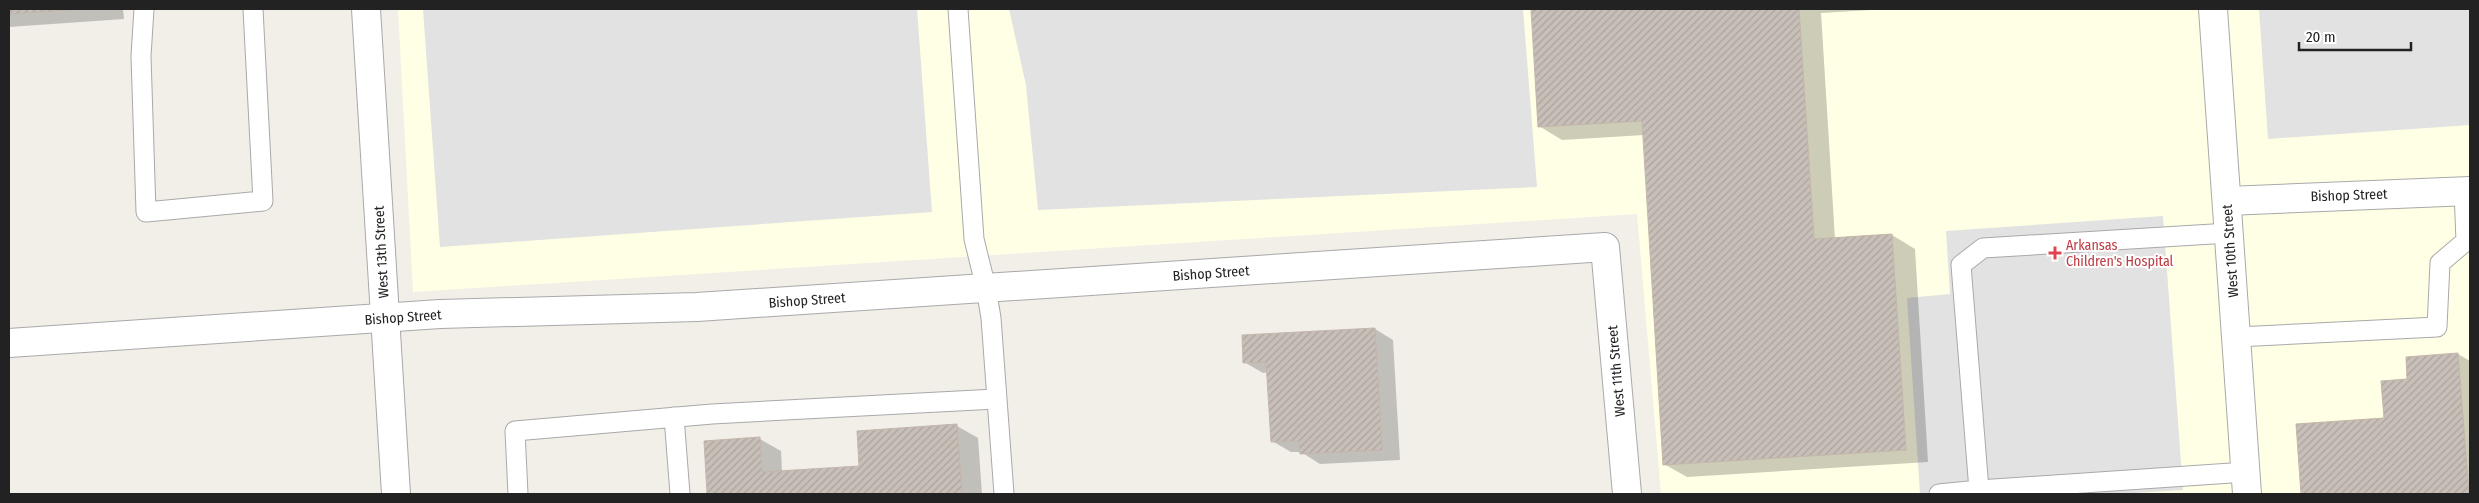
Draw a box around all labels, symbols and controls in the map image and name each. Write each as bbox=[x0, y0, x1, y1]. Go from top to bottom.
scale bar bbox=[2299, 20, 2412, 52]
text: 20 m bbox=[2306, 28, 2336, 46]
street label: Bishop Street bbox=[2310, 186, 2388, 205]
street label: West 10th Street bbox=[2219, 203, 2242, 298]
street label: West 13th Street bbox=[371, 205, 392, 299]
place label: Arkansas Children's Hospital bbox=[2066, 237, 2174, 270]
marker: Arkansas Children's Hospital bbox=[2048, 246, 2062, 260]
street label: Bishop Street bbox=[1172, 262, 1250, 285]
street label: Bishop Street bbox=[768, 289, 846, 312]
street label: Bishop Street bbox=[364, 306, 442, 329]
street label: West 11th Street bbox=[1604, 324, 1629, 417]

